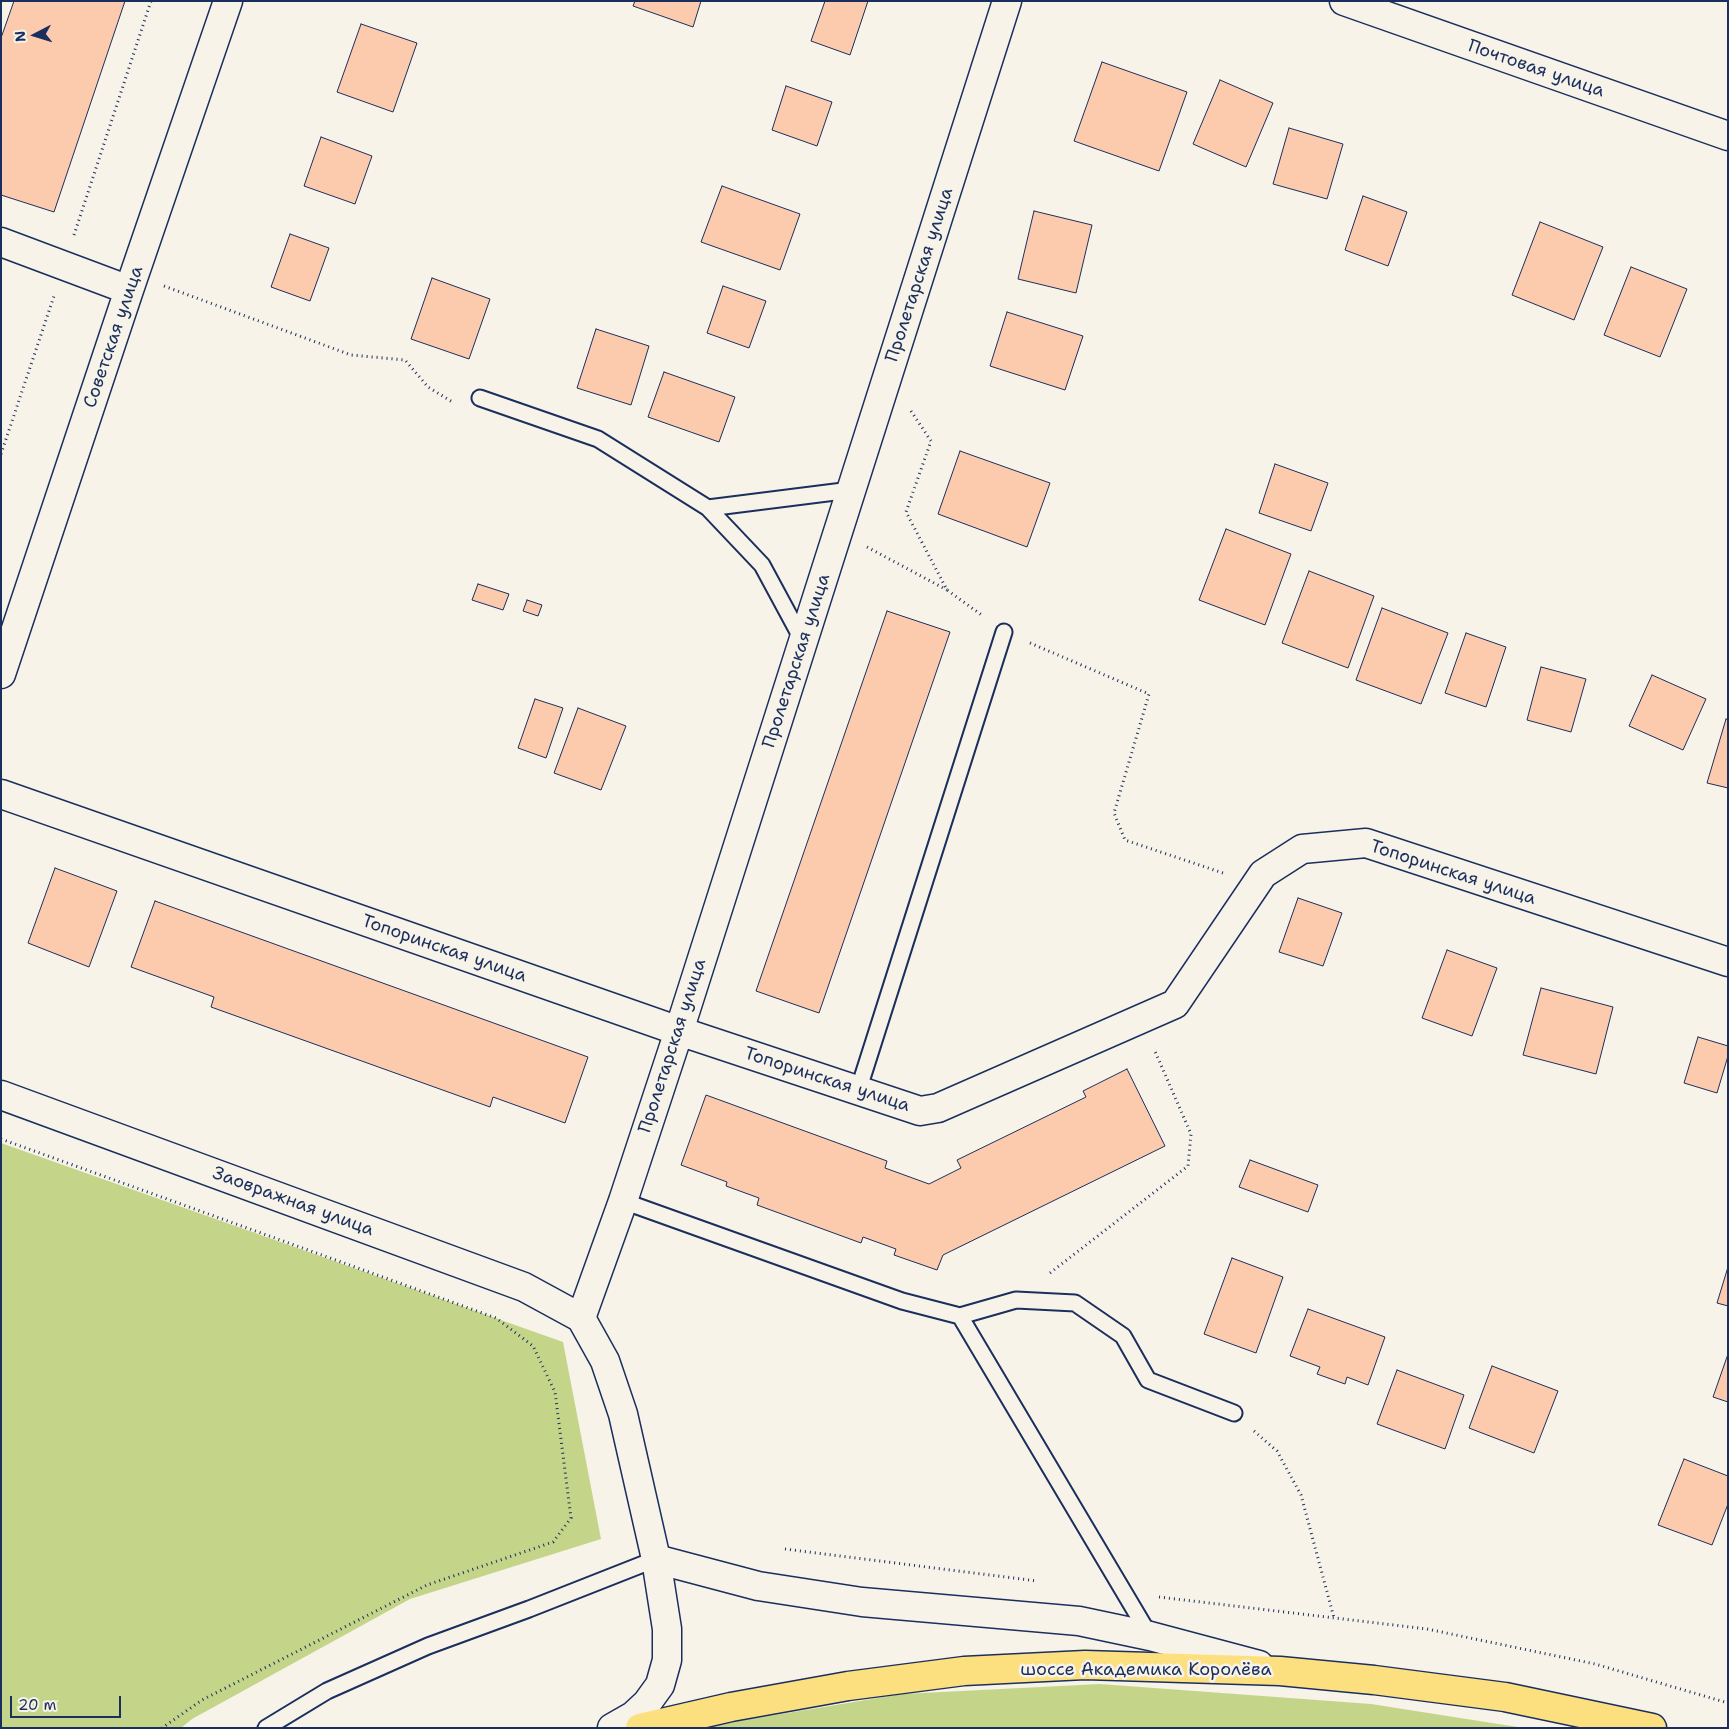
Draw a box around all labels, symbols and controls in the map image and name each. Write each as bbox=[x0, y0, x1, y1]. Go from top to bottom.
north arrow bbox=[10, 10, 60, 60]
text: N bbox=[11, 30, 30, 43]
street label: Почтовая улица bbox=[1465, 36, 1607, 102]
street label: Пролетарская улица bbox=[882, 185, 958, 365]
street label: Советская улица bbox=[80, 263, 148, 411]
street label: Пролетарская улица bbox=[759, 571, 835, 751]
street label: Топоринская улица bbox=[1367, 836, 1539, 910]
street label: Топоринская улица bbox=[359, 911, 529, 987]
street label: Пролетарская улица bbox=[635, 956, 711, 1136]
street label: Топоринская улица bbox=[741, 1043, 913, 1117]
street label: Заовражная улица bbox=[209, 1163, 377, 1241]
street label: шоссе Академика Королёва bbox=[1020, 1659, 1272, 1681]
scale bar bbox=[12, 1686, 124, 1718]
text: 20 m bbox=[18, 1695, 57, 1715]

